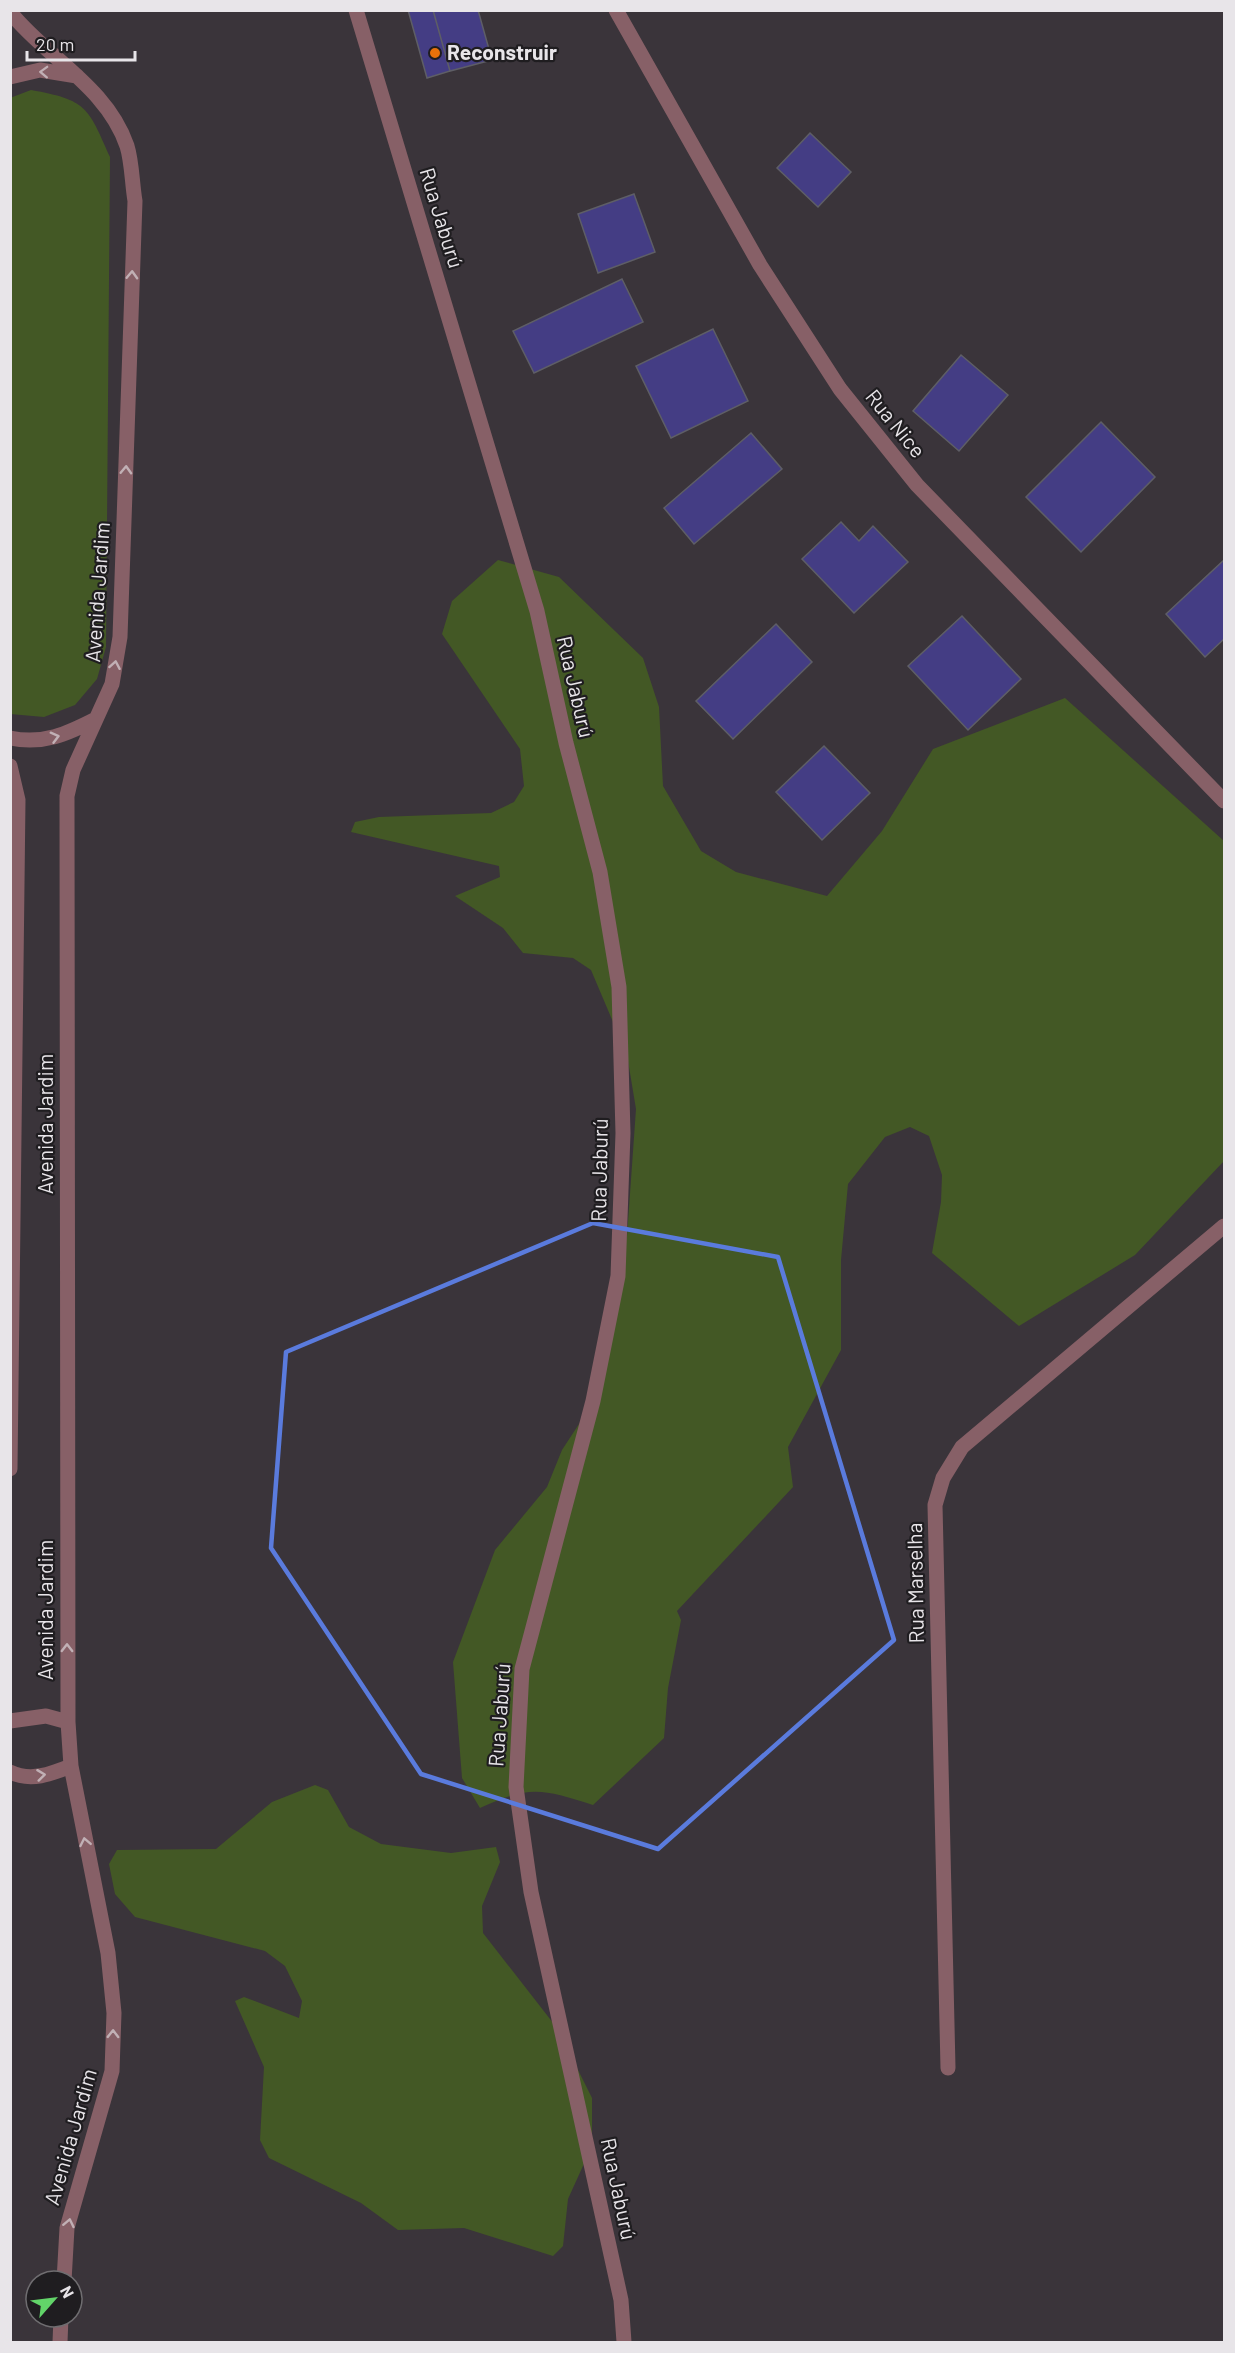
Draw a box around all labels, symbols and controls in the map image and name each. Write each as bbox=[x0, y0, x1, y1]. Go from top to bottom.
scale bar bbox=[27, 24, 135, 62]
text: 20 m bbox=[36, 33, 74, 55]
place label: Reconstruir bbox=[447, 39, 557, 64]
marker: Reconstruir bbox=[428, 46, 442, 60]
one-way arrow bbox=[39, 65, 48, 78]
street label: Rua Jaburú bbox=[415, 164, 470, 271]
one-way arrow bbox=[126, 271, 139, 280]
street label: Rua Nice bbox=[861, 384, 931, 462]
one-way arrow bbox=[120, 466, 132, 475]
street label: Avenida Jardim bbox=[79, 521, 114, 663]
street label: Rua Jaburú bbox=[553, 633, 600, 740]
one-way arrow bbox=[109, 660, 121, 669]
one-way arrow bbox=[49, 732, 60, 744]
street label: Avenida Jardim bbox=[32, 1054, 57, 1194]
street label: Rua Jaburú bbox=[585, 1118, 612, 1222]
street label: Rua Marselha bbox=[901, 1523, 928, 1644]
street label: Avenida Jardim bbox=[32, 1540, 57, 1680]
one-way arrow bbox=[61, 1644, 73, 1653]
street label: Rua Jaburú bbox=[482, 1662, 515, 1767]
one-way arrow bbox=[36, 1770, 46, 1782]
one-way arrow bbox=[79, 1837, 92, 1847]
one-way arrow bbox=[107, 2030, 120, 2039]
street label: Avenida Jardim bbox=[38, 2066, 101, 2208]
street label: Rua Jaburú bbox=[596, 2135, 642, 2242]
one-way arrow bbox=[62, 2218, 75, 2228]
north arrow bbox=[24, 2269, 84, 2329]
text: N bbox=[57, 2283, 79, 2301]

